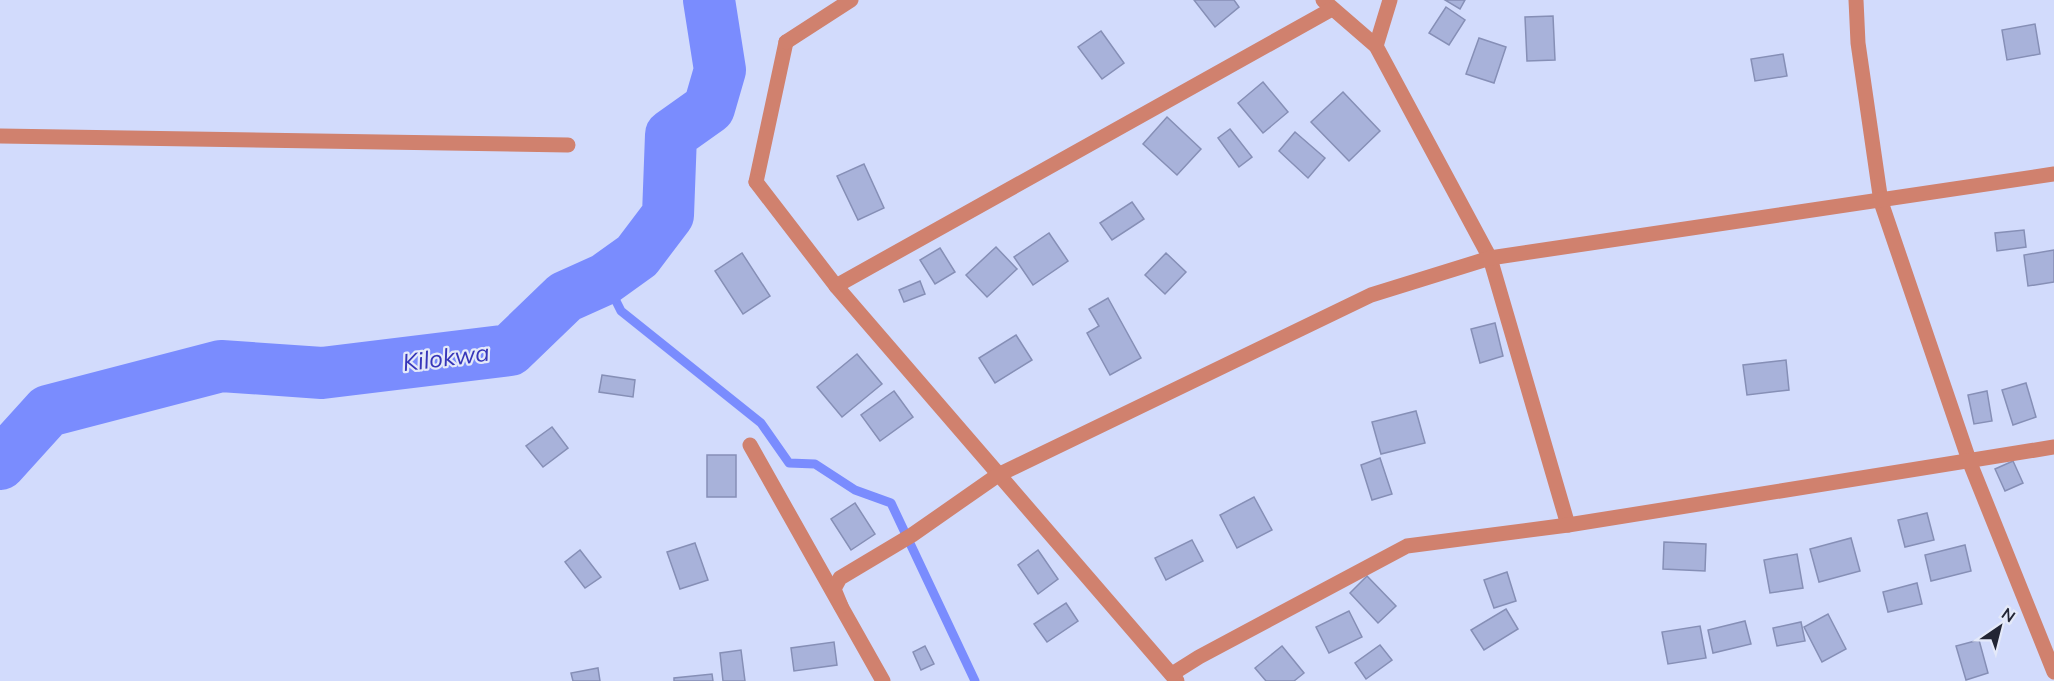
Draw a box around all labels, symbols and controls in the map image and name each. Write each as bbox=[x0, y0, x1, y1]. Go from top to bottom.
water label: Kilokwa bbox=[401, 337, 491, 377]
north arrow bbox=[1970, 597, 2030, 657]
text: N bbox=[1998, 603, 2019, 626]

